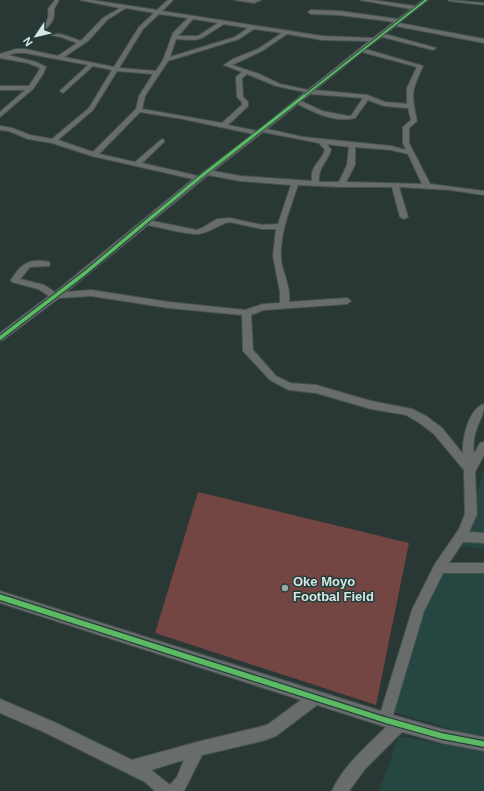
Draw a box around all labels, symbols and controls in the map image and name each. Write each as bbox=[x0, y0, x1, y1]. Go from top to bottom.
north arrow bbox=[16, 16, 56, 56]
text: N bbox=[21, 35, 35, 48]
place label: Oke Moyo Footbal Field bbox=[293, 574, 374, 604]
marker: Oke Moyo Footbal Field bbox=[280, 583, 290, 593]

